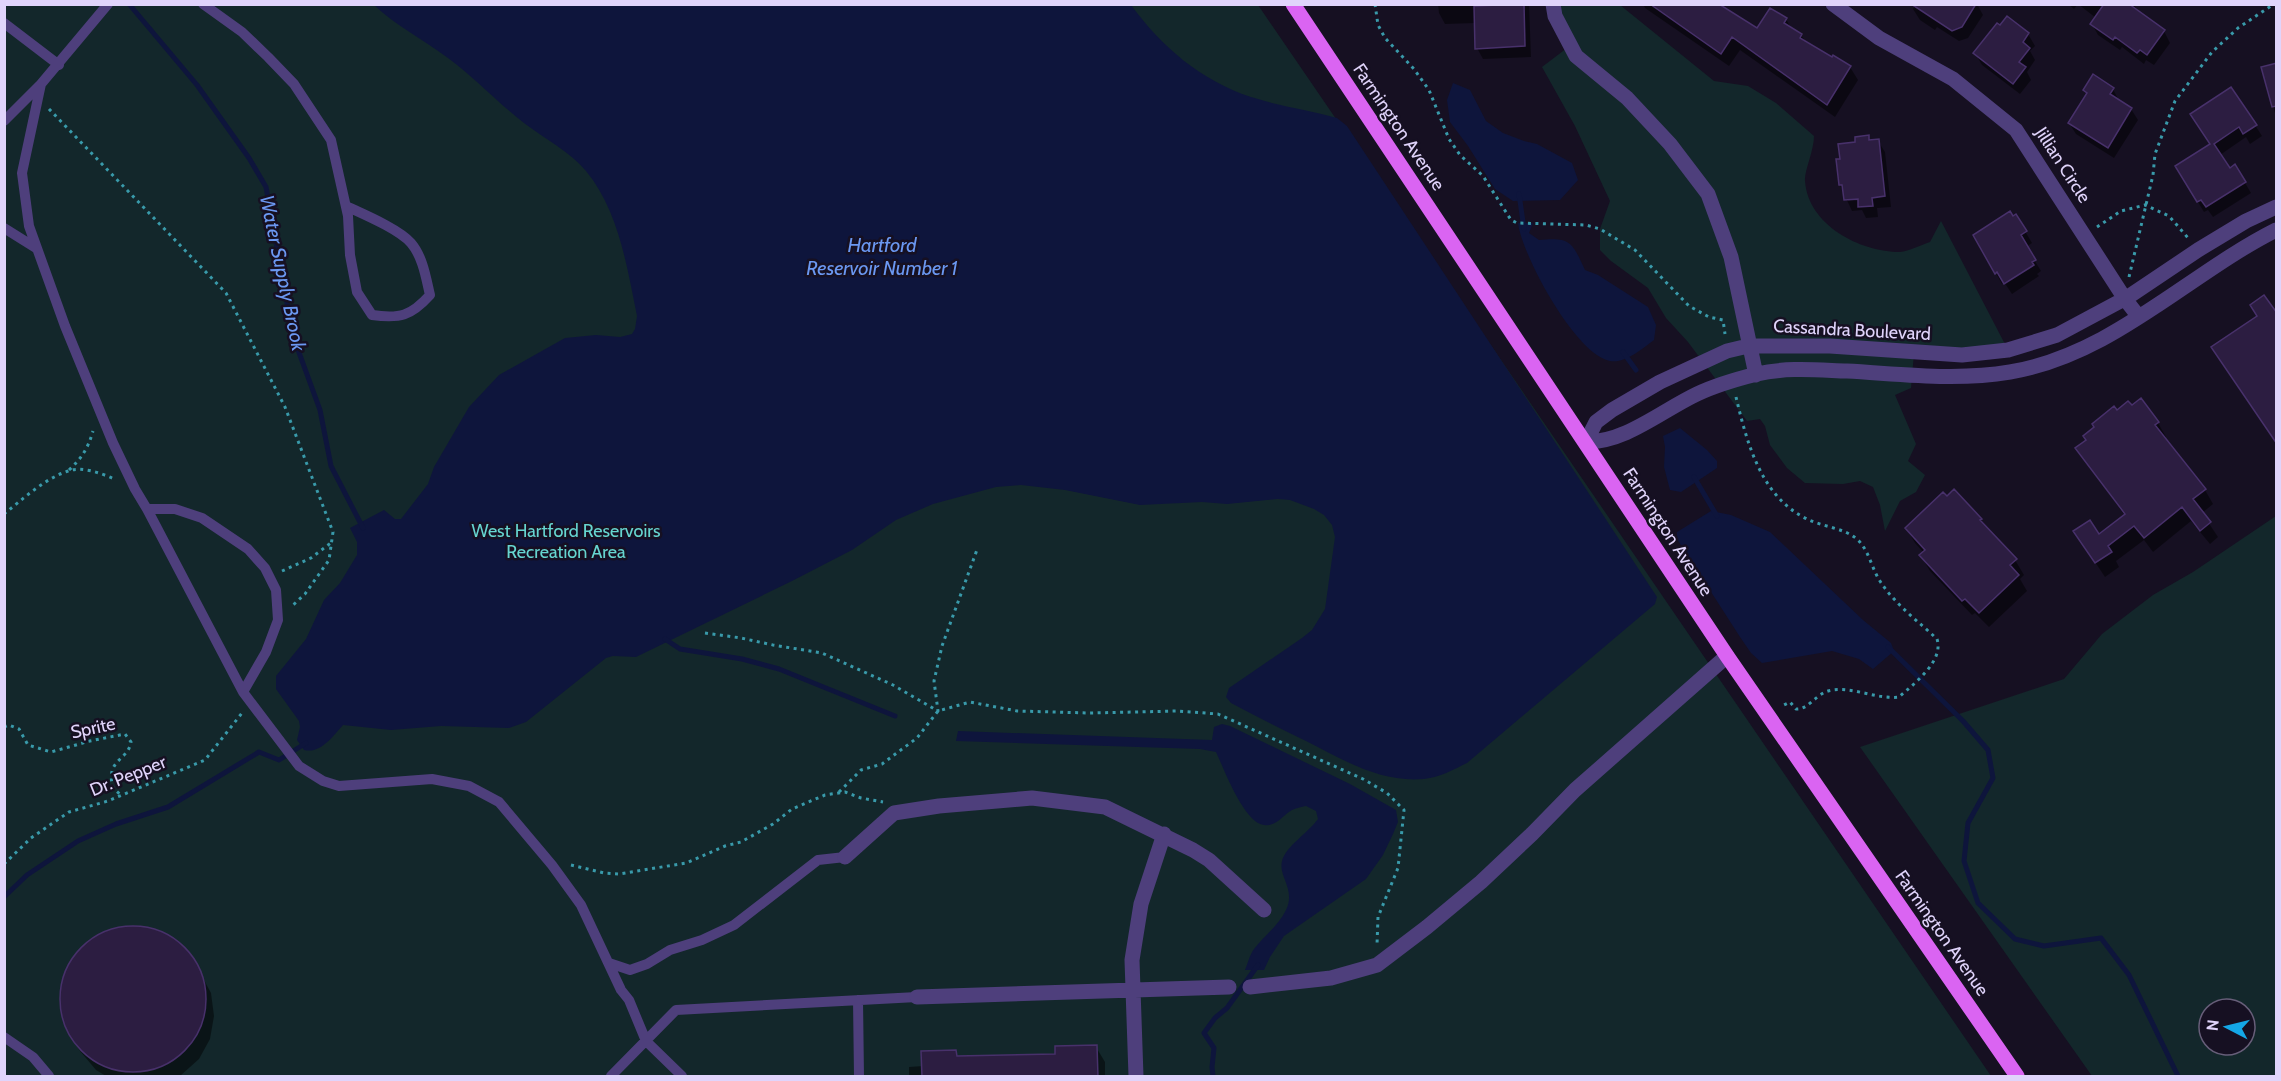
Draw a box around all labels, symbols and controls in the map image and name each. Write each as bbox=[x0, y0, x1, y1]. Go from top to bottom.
street label: Farmington Avenue bbox=[1348, 59, 1450, 195]
street label: Jillian Circle bbox=[2030, 122, 2096, 207]
water label: Water Supply Brook bbox=[255, 193, 312, 355]
water label: Hartford Reservoir Number 1 bbox=[806, 233, 958, 280]
street label: Cassandra Boulevard bbox=[1773, 315, 1931, 345]
street label: Farmington Avenue bbox=[1618, 464, 1718, 600]
park label: West Hartford Reservoirs Recreation Area bbox=[472, 520, 660, 563]
street label: Sprite bbox=[69, 713, 117, 743]
street label: Dr. Pepper bbox=[87, 751, 170, 801]
street label: Farmington Avenue bbox=[1890, 866, 1994, 1000]
north arrow bbox=[2197, 997, 2257, 1057]
text: N bbox=[2202, 1018, 2223, 1032]

